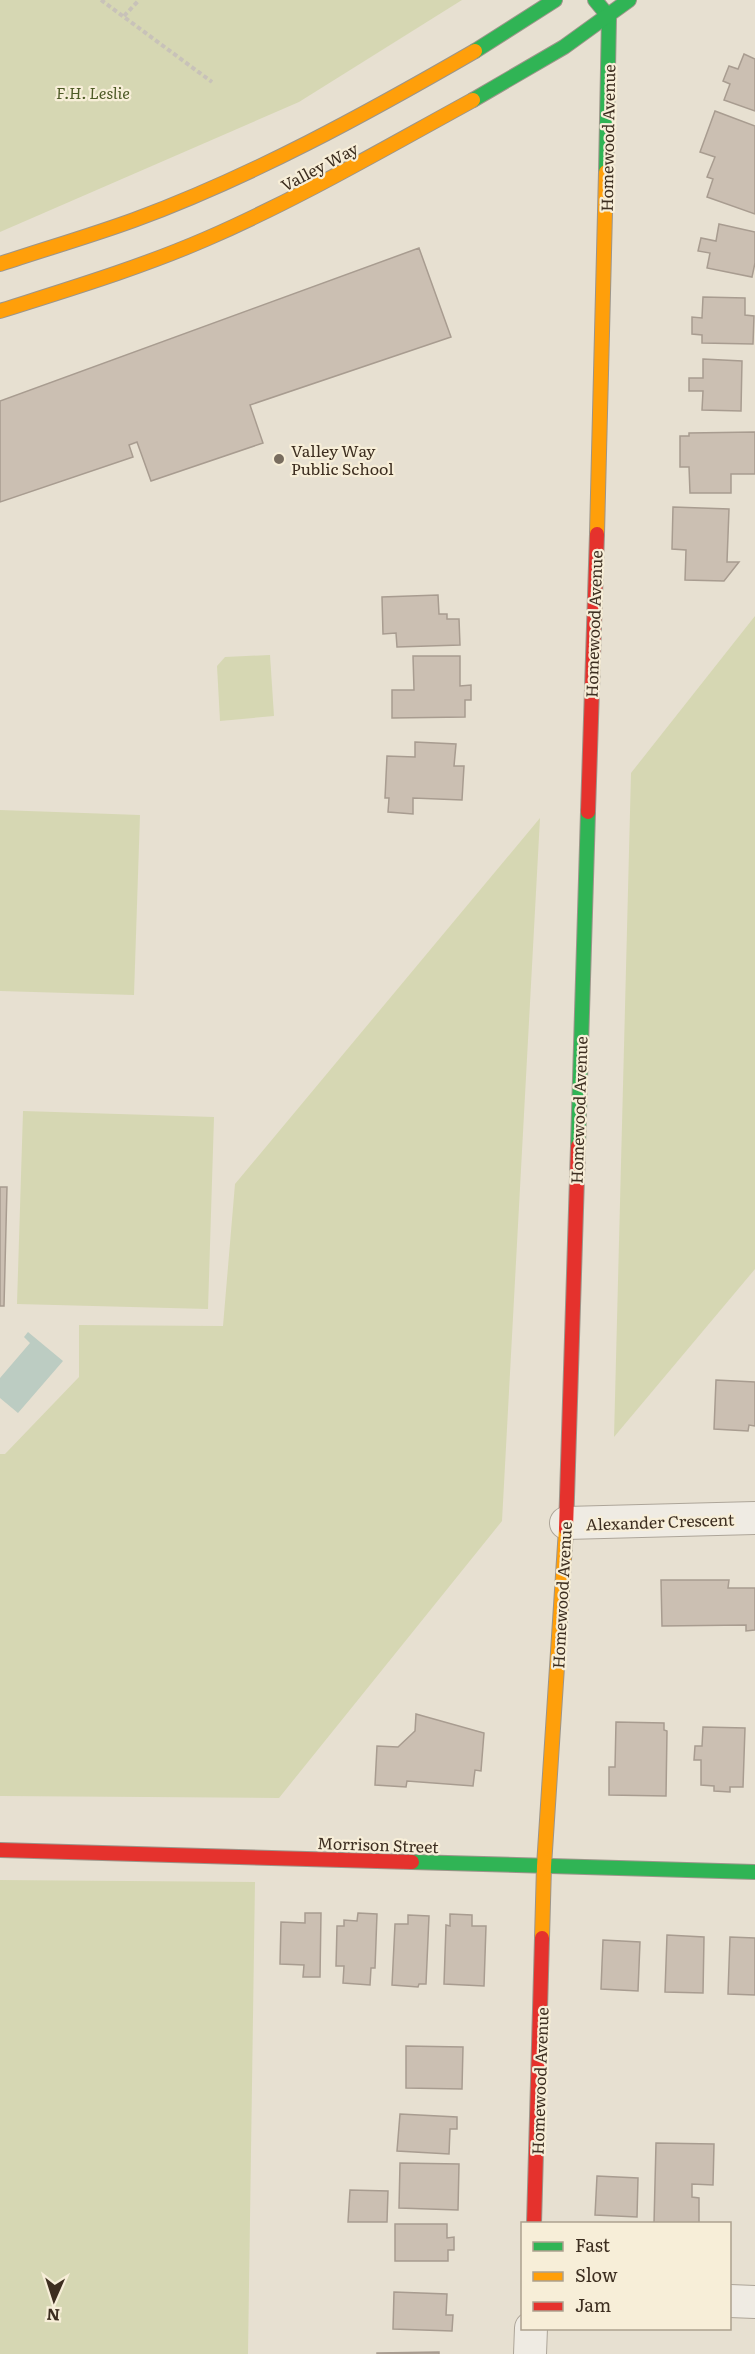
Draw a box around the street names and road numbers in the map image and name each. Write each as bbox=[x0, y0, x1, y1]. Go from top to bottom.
street label: Homewood Avenue bbox=[594, 64, 620, 212]
street label: Valley Way bbox=[276, 135, 363, 196]
street label: Homewood Avenue bbox=[578, 550, 608, 698]
street label: Homewood Avenue bbox=[563, 1036, 593, 1184]
street label: Alexander Crescent bbox=[585, 1506, 735, 1536]
street label: Homewood Avenue bbox=[545, 1521, 577, 1669]
street label: Morrison Street bbox=[317, 1830, 440, 1858]
street label: Homewood Avenue bbox=[524, 2007, 554, 2155]

